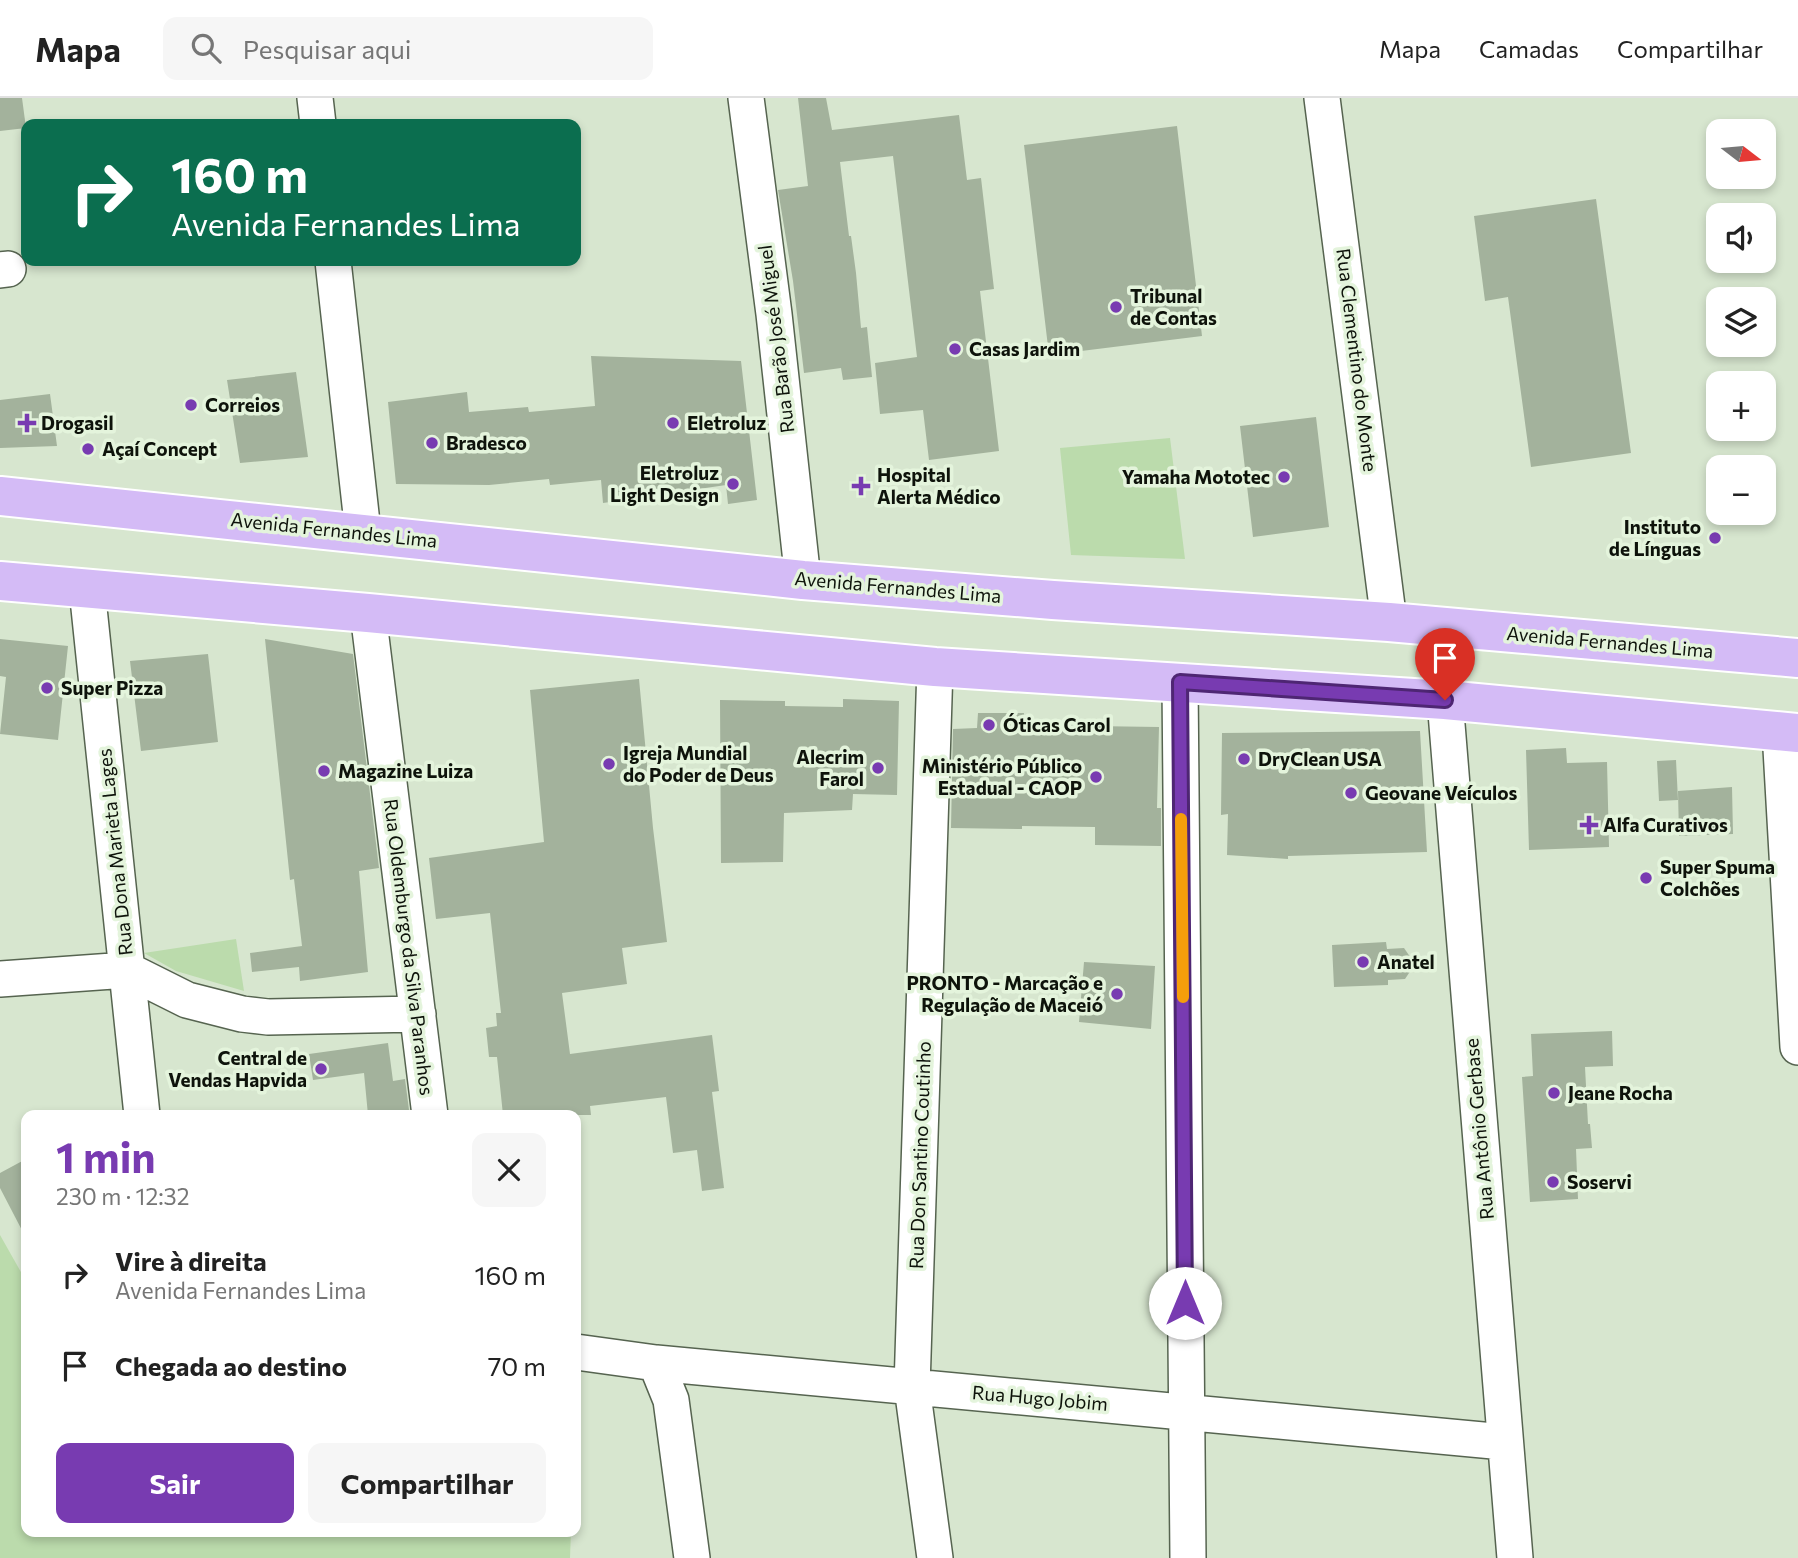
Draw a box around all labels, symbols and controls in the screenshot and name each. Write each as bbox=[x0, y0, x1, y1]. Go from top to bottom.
search box bbox=[163, 17, 653, 80]
text: Mapa bbox=[35, 28, 121, 69]
icon: search bbox=[187, 29, 225, 67]
text: Pesquisar aqui bbox=[243, 33, 411, 64]
text: Mapa bbox=[1379, 34, 1441, 63]
text: Camadas bbox=[1479, 34, 1579, 63]
text: Compartilhar bbox=[1617, 34, 1763, 63]
north arrow bbox=[1706, 119, 1776, 189]
map controls bbox=[1706, 119, 1776, 525]
text: 160 m bbox=[171, 143, 308, 203]
icon: right bbox=[56, 147, 147, 238]
text: Avenida Fernandes Lima bbox=[171, 203, 520, 243]
button: sound bbox=[1706, 203, 1776, 273]
street label: Rua Barão José Miguel bbox=[753, 244, 798, 434]
street label: Rua Clementino do Monte bbox=[1332, 247, 1383, 473]
place label: Tribunal de Contas bbox=[1130, 284, 1217, 329]
button: layers bbox=[1706, 287, 1776, 357]
marker: Tribunal de Contas bbox=[1108, 299, 1124, 315]
place label: Casas Jardim bbox=[969, 337, 1080, 360]
marker: Casas Jardim bbox=[947, 341, 963, 357]
button: + bbox=[1706, 371, 1776, 441]
place label: Correios bbox=[205, 393, 280, 416]
marker: Correios bbox=[183, 397, 199, 413]
place label: Drogasil bbox=[41, 411, 114, 434]
place label: Eletroluz bbox=[687, 411, 766, 434]
marker: Drogasil bbox=[19, 415, 35, 431]
marker: Eletroluz bbox=[665, 415, 681, 431]
place label: Bradesco bbox=[446, 431, 527, 454]
marker: Bradesco bbox=[424, 435, 440, 451]
place label: Açaí Concept bbox=[102, 437, 217, 460]
marker: Açaí Concept bbox=[80, 441, 96, 457]
button: − bbox=[1706, 455, 1776, 525]
place label: Eletroluz Light Design bbox=[610, 461, 719, 506]
place label: Hospital Alerta Médico bbox=[877, 463, 1001, 508]
place label: Yamaha Mototec bbox=[1122, 465, 1270, 488]
marker: Yamaha Mototec bbox=[1276, 469, 1292, 485]
marker: Eletroluz Light Design bbox=[725, 476, 741, 492]
marker: Hospital Alerta Médico bbox=[851, 476, 871, 496]
street label: Avenida Fernandes Lima bbox=[230, 507, 438, 552]
place label: Instituto de Línguas bbox=[1609, 515, 1701, 560]
marker: Instituto de Línguas bbox=[1707, 530, 1723, 546]
street label: Avenida Fernandes Lima bbox=[794, 566, 1002, 607]
street label: Avenida Fernandes Lima bbox=[1506, 621, 1714, 662]
pin bbox=[1415, 628, 1475, 700]
icon: arrive bbox=[1426, 639, 1464, 677]
place label: Super Pizza bbox=[61, 676, 163, 699]
marker: Super Pizza bbox=[39, 680, 55, 696]
place label: Óticas Carol bbox=[1003, 713, 1111, 736]
marker: Óticas Carol bbox=[981, 717, 997, 733]
place label: Igreja Mundial do Poder de Deus bbox=[623, 741, 774, 786]
place label: Alecrim Farol bbox=[796, 745, 864, 790]
street label: Rua Dona Marieta Lages bbox=[92, 747, 137, 957]
place label: DryClean USA bbox=[1258, 747, 1382, 770]
marker: DryClean USA bbox=[1236, 751, 1252, 767]
place label: Ministério Público Estadual - CAOP bbox=[922, 754, 1082, 799]
marker: Igreja Mundial do Poder de Deus bbox=[601, 756, 617, 772]
place label: Magazine Luiza bbox=[338, 759, 473, 782]
marker: Alecrim Farol bbox=[870, 760, 886, 776]
marker: Magazine Luiza bbox=[316, 763, 332, 779]
marker: Ministério Público Estadual - CAOP bbox=[1088, 769, 1104, 785]
place label: Geovane Veículos bbox=[1365, 781, 1517, 804]
marker: Geovane Veículos bbox=[1343, 785, 1359, 801]
street label: Rua Oldemburgo da Silva Paranhos bbox=[380, 797, 439, 1097]
place label: Alfa Curativos bbox=[1603, 813, 1728, 836]
marker: Alfa Curativos bbox=[1581, 817, 1597, 833]
place label: Super Spuma Colchões bbox=[1660, 855, 1775, 900]
marker: Super Spuma Colchões bbox=[1638, 870, 1654, 886]
place label: Anatel bbox=[1377, 950, 1435, 973]
marker: Anatel bbox=[1355, 954, 1371, 970]
place label: PRONTO - Marcação e Regulação de Maceió bbox=[907, 971, 1103, 1016]
marker: PRONTO - Marcação e Regulação de Maceió bbox=[1109, 986, 1125, 1002]
street label: Rua Antônio Gerbase bbox=[1459, 1037, 1498, 1221]
street label: Rua Don Santino Coutinho bbox=[904, 1041, 935, 1269]
place label: Central de Vendas Hapvida bbox=[168, 1046, 307, 1091]
marker: Central de Vendas Hapvida bbox=[313, 1061, 329, 1077]
place label: Jeane Rocha bbox=[1568, 1081, 1673, 1104]
marker: Jeane Rocha bbox=[1546, 1085, 1562, 1101]
text: 1 min bbox=[56, 1130, 156, 1182]
button: close bbox=[472, 1133, 546, 1207]
place label: Soservi bbox=[1567, 1170, 1632, 1193]
marker: Soservi bbox=[1545, 1174, 1561, 1190]
text: 230 m · 12:32 bbox=[56, 1182, 189, 1210]
text: Vire à direita bbox=[115, 1245, 267, 1276]
icon: right bbox=[56, 1256, 94, 1294]
text: 160 m bbox=[474, 1259, 546, 1290]
position arrow bbox=[1148, 1266, 1222, 1340]
text: Avenida Fernandes Lima bbox=[115, 1276, 366, 1304]
icon: arrive bbox=[56, 1347, 94, 1385]
text: Chegada ao destino bbox=[115, 1350, 347, 1381]
text: 70 m bbox=[488, 1350, 546, 1381]
street label: Rua Hugo Jobim bbox=[971, 1380, 1109, 1415]
button: Sair bbox=[56, 1443, 294, 1523]
button: Compartilhar bbox=[308, 1443, 546, 1523]

